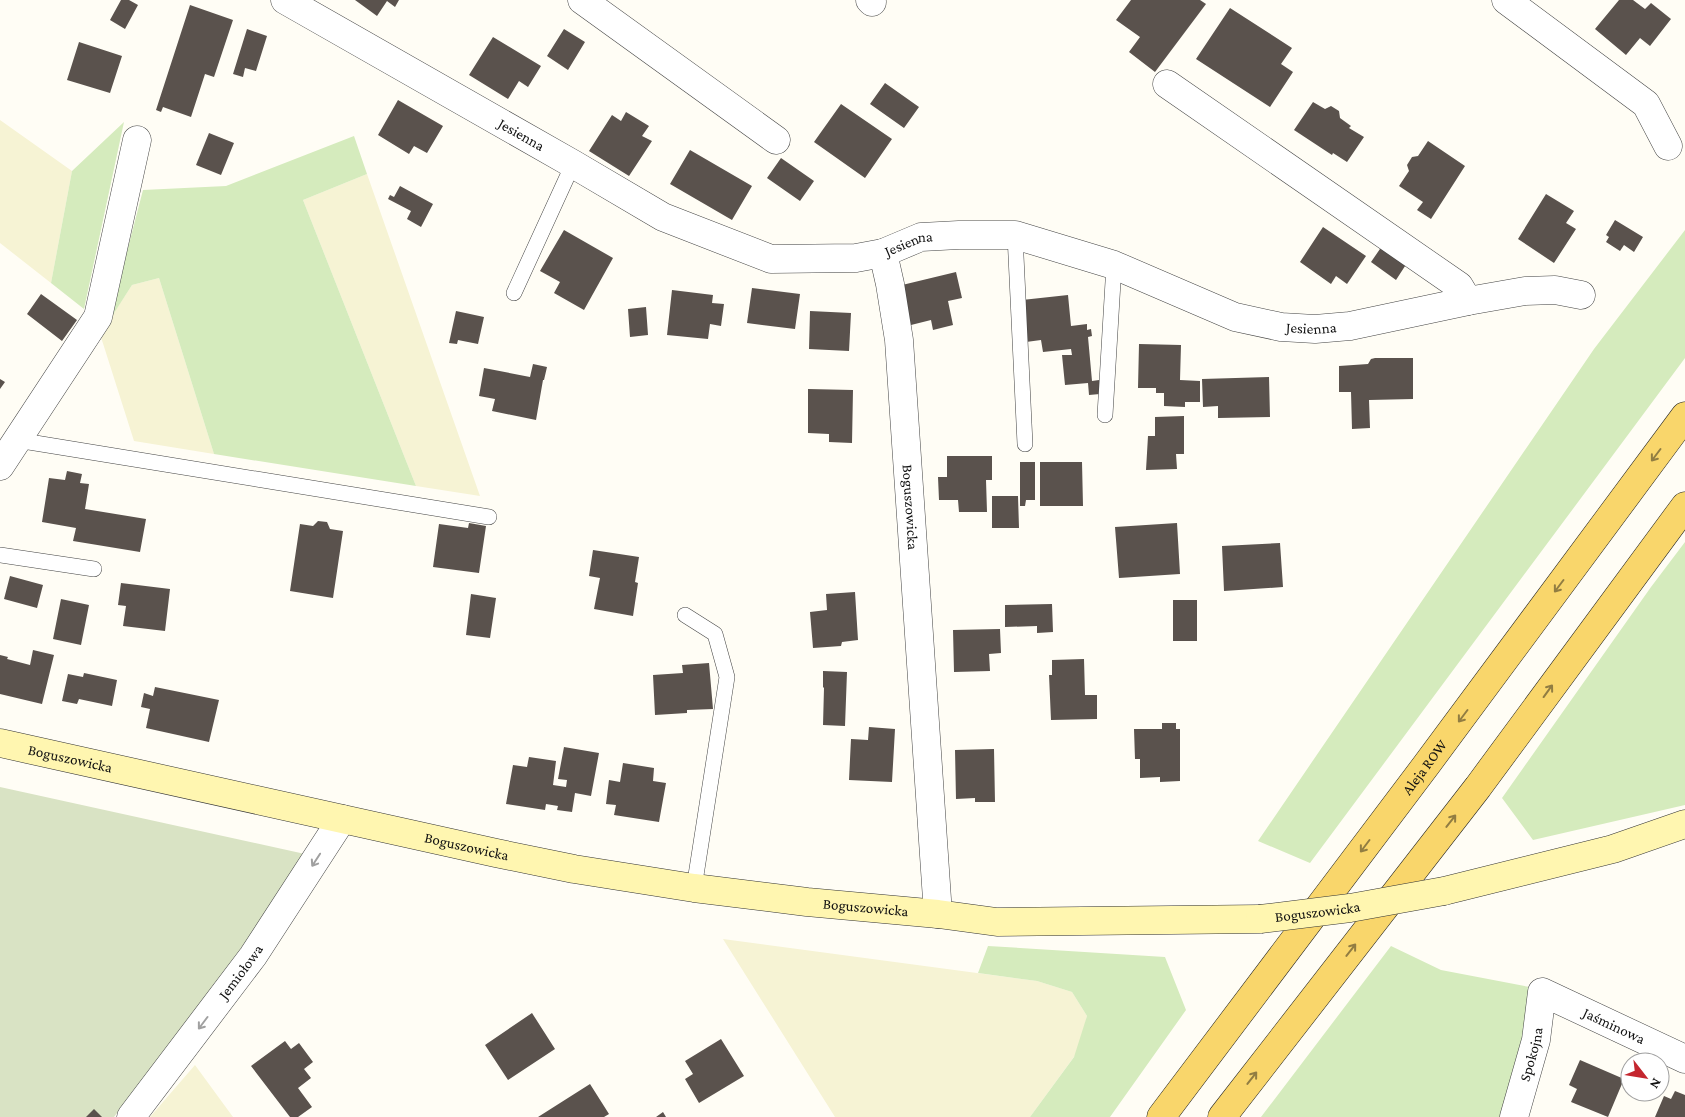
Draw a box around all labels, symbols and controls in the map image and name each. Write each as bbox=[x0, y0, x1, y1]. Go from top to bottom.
street label: Jesienna bbox=[493, 114, 547, 154]
street label: Jesienna bbox=[880, 228, 933, 261]
street label: Jesienna bbox=[1283, 319, 1337, 337]
one-way arrow bbox=[1651, 448, 1661, 462]
street label: Boguszowicka bbox=[899, 464, 921, 550]
one-way arrow bbox=[1554, 579, 1564, 593]
one-way arrow bbox=[1543, 684, 1553, 698]
one-way arrow bbox=[1457, 709, 1468, 722]
street label: Aleja ROW bbox=[1399, 736, 1450, 798]
street label: Boguszowicka bbox=[27, 741, 114, 776]
one-way arrow bbox=[1445, 815, 1456, 828]
street label: Boguszowicka bbox=[423, 829, 510, 863]
one-way arrow bbox=[1360, 839, 1370, 853]
one-way arrow bbox=[310, 853, 321, 867]
street label: Boguszowicka bbox=[822, 896, 909, 919]
street label: Boguszowicka bbox=[1274, 898, 1362, 925]
street label: Jemiołowa bbox=[214, 942, 266, 1004]
one-way arrow bbox=[1346, 944, 1357, 957]
street label: Jaśminowa bbox=[1578, 1004, 1648, 1047]
one-way arrow bbox=[198, 1016, 209, 1029]
street label: Spokojna bbox=[1517, 1026, 1546, 1083]
north arrow bbox=[1620, 1052, 1670, 1102]
one-way arrow bbox=[1246, 1072, 1257, 1085]
text: N bbox=[1647, 1075, 1665, 1092]

